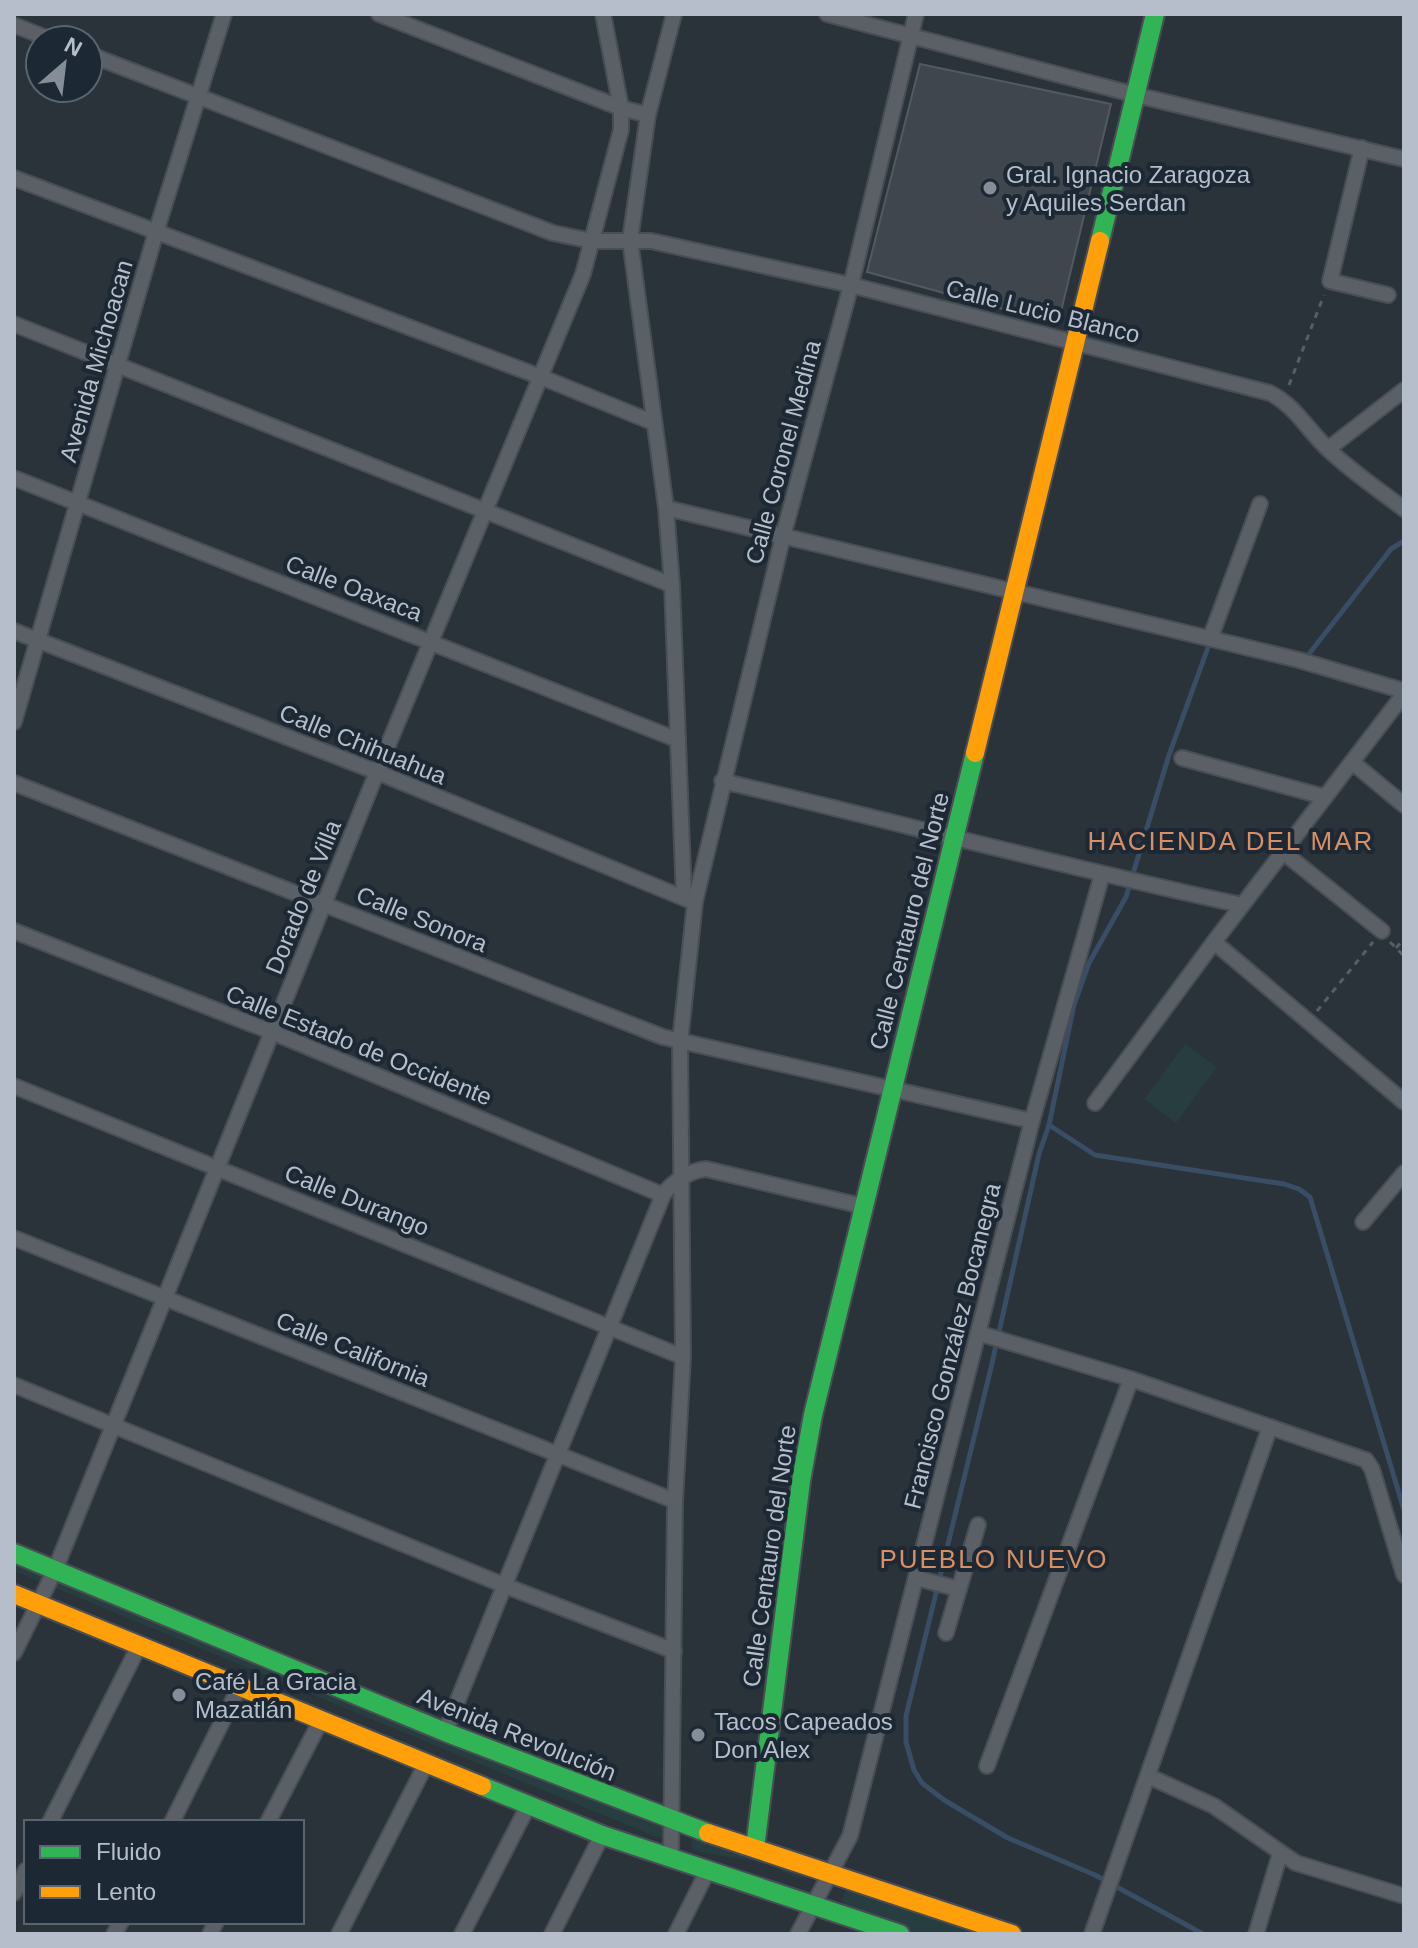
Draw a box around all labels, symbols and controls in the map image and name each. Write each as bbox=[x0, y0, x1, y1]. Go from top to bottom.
north arrow bbox=[24, 24, 104, 104]
text: N bbox=[60, 32, 86, 62]
place label: Gral. Ignacio Zaragoza y Aquiles Serdan bbox=[1006, 161, 1251, 216]
marker: Gral. Ignacio Zaragoza y Aquiles Serdan bbox=[981, 179, 999, 197]
street label: Avenida Michoacan bbox=[54, 257, 138, 465]
street label: Calle Lucio Blanco bbox=[943, 274, 1143, 348]
street label: Calle Coronel Medina bbox=[740, 336, 826, 567]
street label: Calle Oaxaca bbox=[282, 550, 427, 627]
street label: Calle Chihuahua bbox=[276, 698, 451, 790]
street label: Calle Centauro del Norte bbox=[864, 790, 954, 1052]
street label: Dorado de Villa bbox=[260, 815, 346, 978]
district label: HACIENDA DEL MAR bbox=[1088, 826, 1374, 856]
street label: Calle Sonora bbox=[353, 880, 492, 958]
street label: Calle Estado de Occidente bbox=[222, 979, 496, 1111]
street label: Calle Durango bbox=[281, 1159, 433, 1241]
street label: Francisco González Bocanegra bbox=[898, 1180, 1006, 1512]
street label: Calle California bbox=[272, 1306, 434, 1392]
street label: Calle Centauro del Norte bbox=[737, 1423, 801, 1689]
district label: PUEBLO NUEVO bbox=[879, 1544, 1109, 1574]
place label: Café La Gracia Mazatlán bbox=[195, 1668, 357, 1723]
street label: Avenida Revolución bbox=[414, 1682, 620, 1786]
marker: Café La Gracia Mazatlán bbox=[170, 1686, 188, 1704]
place label: Tacos Capeados Don Alex bbox=[714, 1708, 893, 1763]
marker: Tacos Capeados Don Alex bbox=[689, 1726, 707, 1744]
legend bbox=[24, 1820, 304, 1924]
text: Fluido bbox=[96, 1838, 161, 1865]
text: Lento bbox=[96, 1878, 156, 1905]

